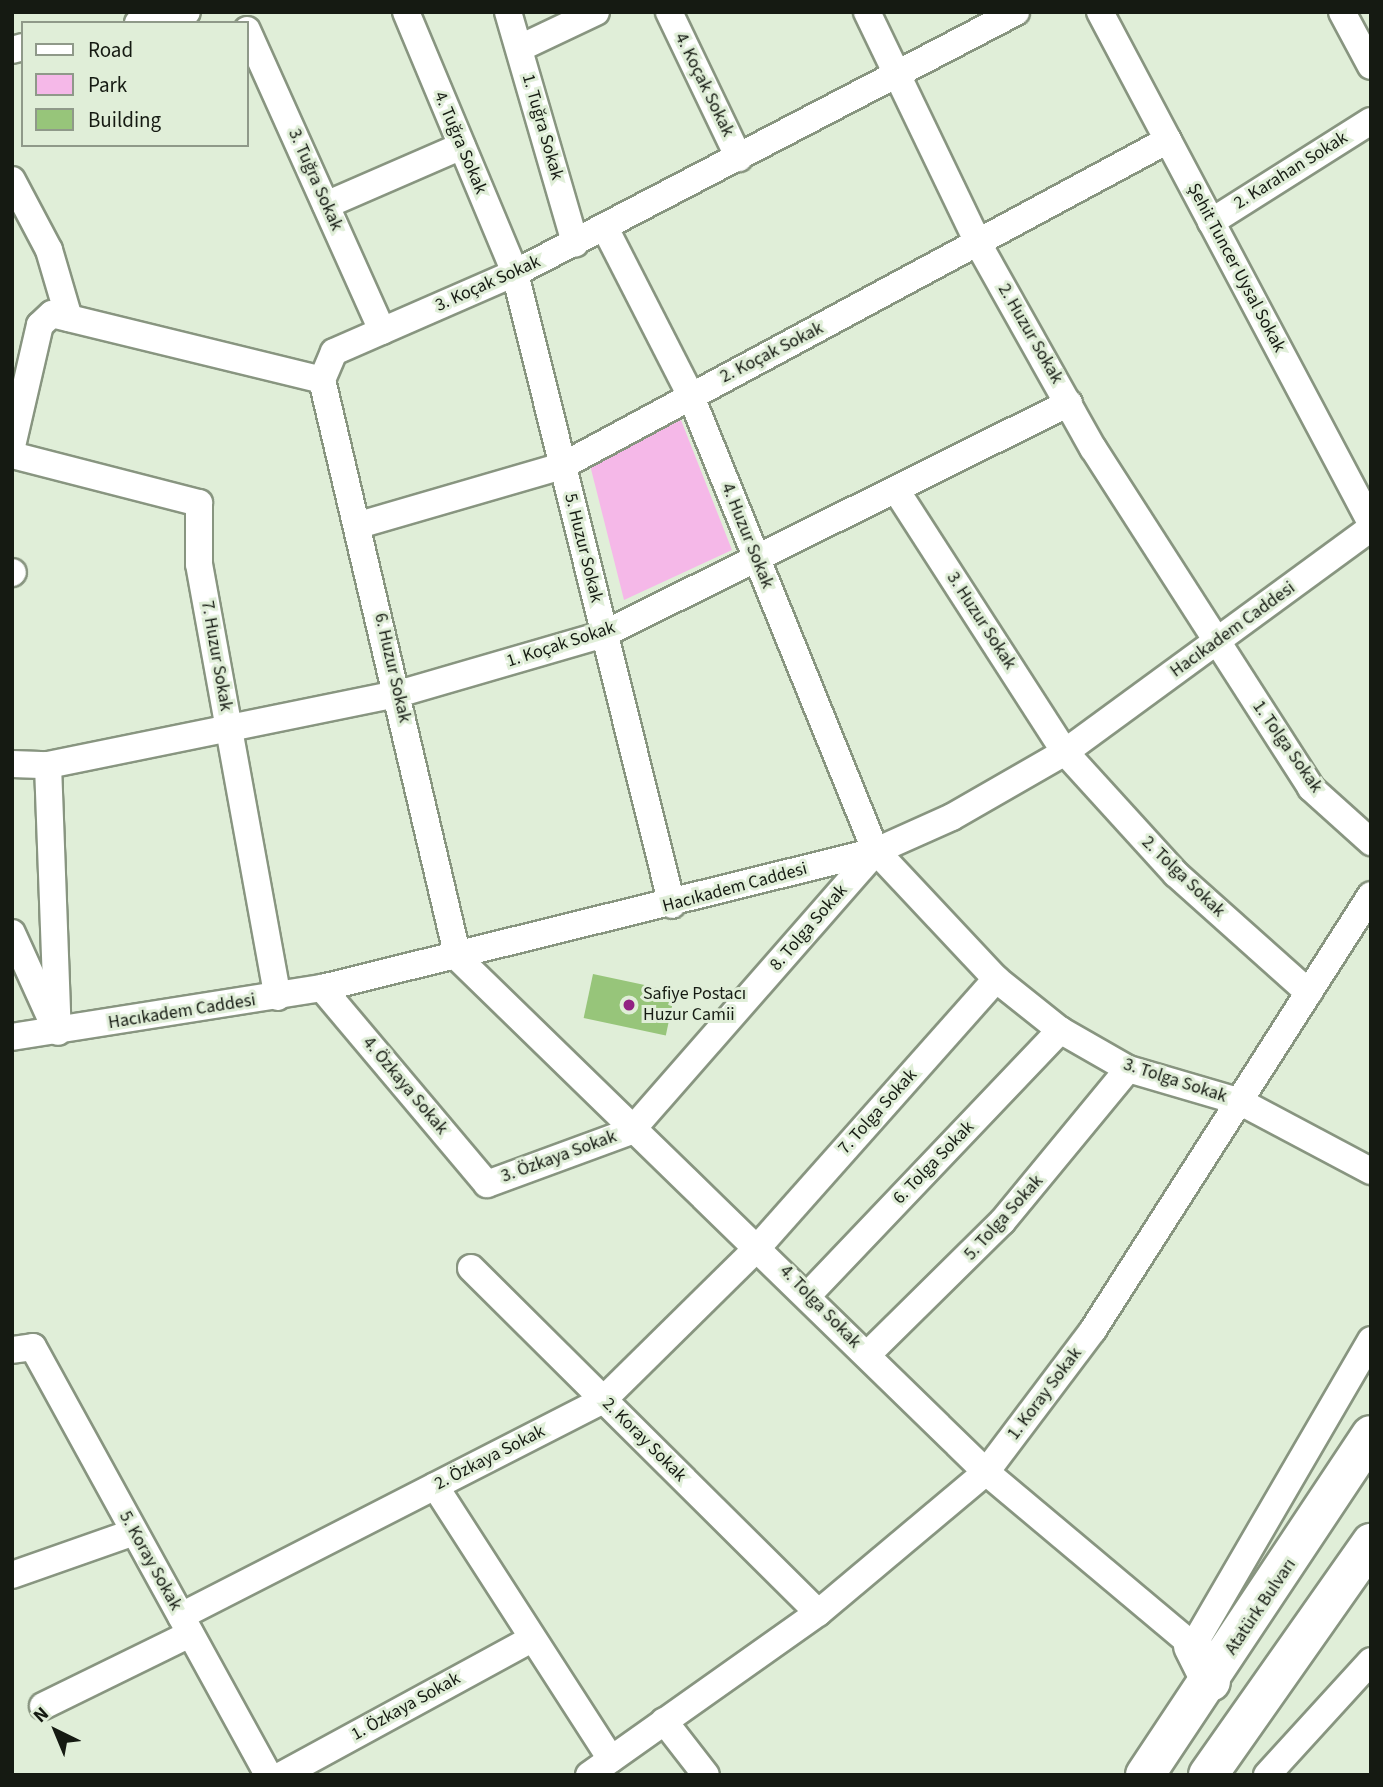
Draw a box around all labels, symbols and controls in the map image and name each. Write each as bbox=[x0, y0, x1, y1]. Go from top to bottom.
legend bbox=[21, 21, 248, 147]
street label: 4. Koçak Sokak bbox=[670, 30, 738, 140]
text: Road bbox=[88, 35, 133, 65]
text: Park bbox=[88, 70, 127, 100]
street label: 1. Tuğra Sokak bbox=[517, 72, 567, 182]
street label: 4. Tuğra Sokak bbox=[429, 88, 491, 198]
text: Building bbox=[88, 105, 161, 135]
street label: 3. Tuğra Sokak bbox=[283, 126, 347, 234]
street label: 2. Karahan Sokak bbox=[1230, 127, 1352, 215]
street label: Şehit Tuncer Uysal Sokak bbox=[1182, 180, 1290, 356]
street label: 3. Koçak Sokak bbox=[432, 251, 544, 317]
street label: 2. Huzur Sokak bbox=[993, 280, 1067, 388]
street label: 2. Koçak Sokak bbox=[717, 318, 827, 388]
street label: 4. Huzur Sokak bbox=[716, 480, 778, 592]
street label: 5. Huzur Sokak bbox=[559, 491, 607, 605]
street label: 3. Huzur Sokak bbox=[942, 568, 1020, 674]
street label: Hacıkadem Caddesi bbox=[1166, 577, 1300, 683]
street label: 7. Huzur Sokak bbox=[196, 599, 236, 713]
street label: 6. Huzur Sokak bbox=[369, 611, 415, 725]
street label: 1. Koçak Sokak bbox=[504, 617, 618, 673]
street label: 1. Tolga Sokak bbox=[1247, 697, 1327, 797]
street label: 2. Tolga Sokak bbox=[1137, 832, 1229, 922]
street label: Hacıkadem Caddesi bbox=[660, 858, 810, 918]
street label: 8. Tolga Sokak bbox=[766, 880, 852, 976]
place label: Safiye Postacı Huzur Camii bbox=[643, 984, 746, 1026]
street label: Hacıkadem Caddesi bbox=[107, 990, 257, 1034]
marker: Safiye Postacı Huzur Camii bbox=[621, 997, 637, 1013]
street label: 4. Özkaya Sokak bbox=[358, 1033, 452, 1139]
street label: 3. Tolga Sokak bbox=[1121, 1054, 1229, 1108]
street label: 7. Tolga Sokak bbox=[834, 1065, 922, 1159]
street label: 6. Tolga Sokak bbox=[889, 1117, 979, 1209]
street label: 3. Özkaya Sokak bbox=[498, 1126, 620, 1188]
street label: 5. Tolga Sokak bbox=[960, 1171, 1048, 1265]
street label: 4. Tolga Sokak bbox=[775, 1261, 865, 1353]
street label: 1. Koray Sokak bbox=[1003, 1344, 1087, 1444]
street label: 2. Koray Sokak bbox=[597, 1393, 691, 1487]
street label: 2. Özkaya Sokak bbox=[431, 1421, 549, 1495]
street label: 5. Koray Sokak bbox=[114, 1508, 186, 1614]
street label: Atatürk Bulvarı bbox=[1221, 1555, 1301, 1659]
street label: 1. Özkaya Sokak bbox=[348, 1668, 464, 1746]
north arrow bbox=[21, 1696, 91, 1766]
text: N bbox=[28, 1701, 55, 1729]

